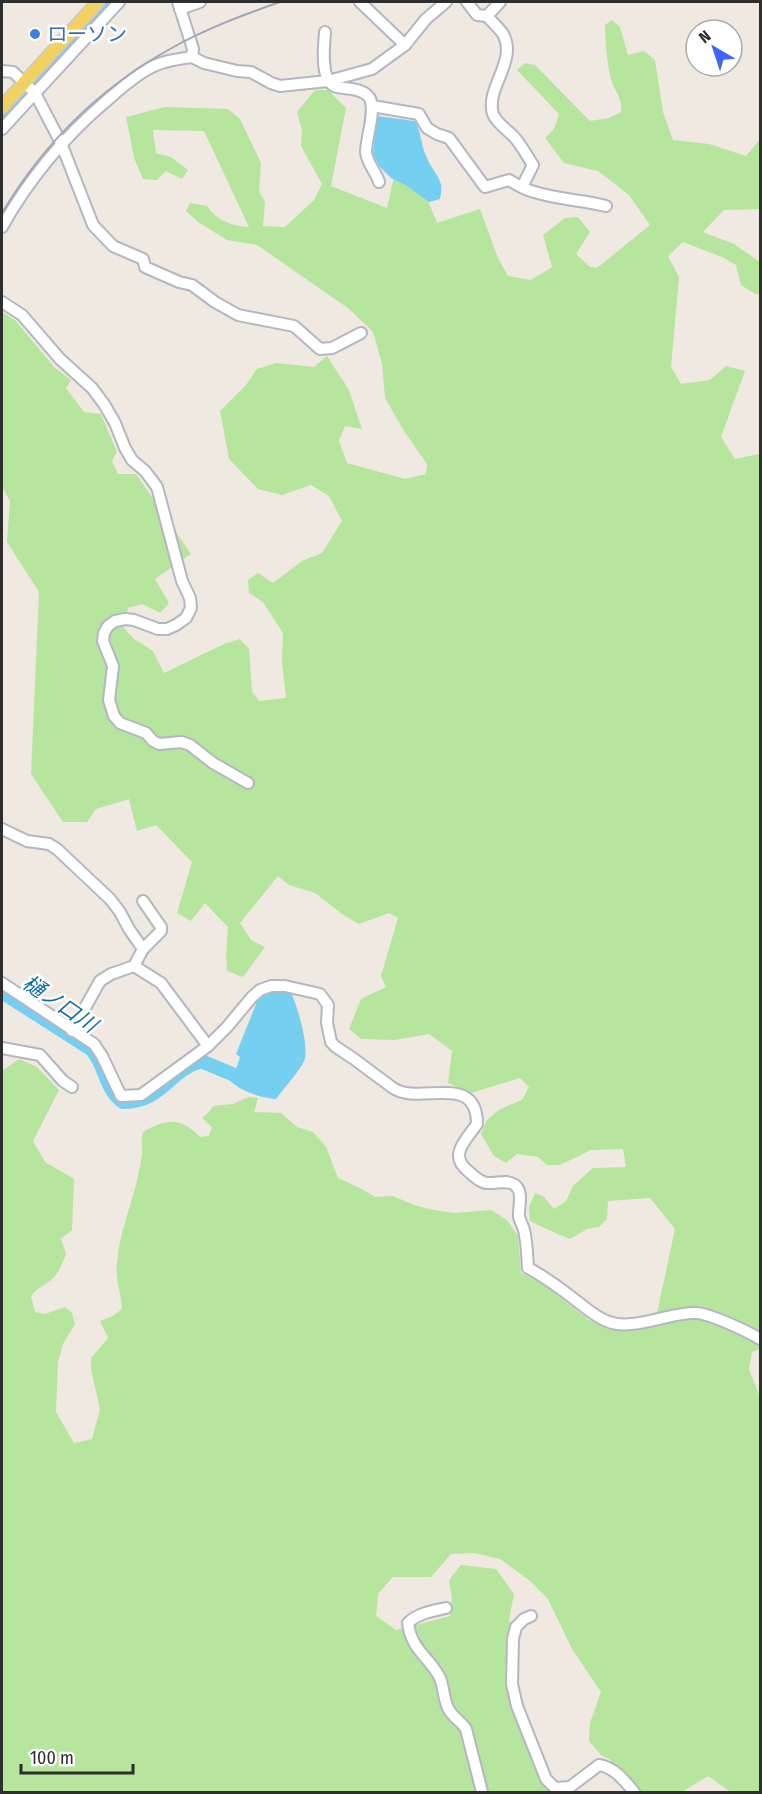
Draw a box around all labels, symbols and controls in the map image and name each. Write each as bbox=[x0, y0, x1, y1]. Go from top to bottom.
north arrow bbox=[684, 18, 744, 78]
place label: ローソン bbox=[47, 22, 127, 46]
text: N bbox=[695, 26, 715, 47]
marker: ローソン bbox=[28, 27, 42, 41]
water label: 樋ノ口川 bbox=[18, 970, 104, 1039]
scale bar bbox=[21, 1737, 134, 1775]
text: 100 m bbox=[30, 1747, 74, 1769]

